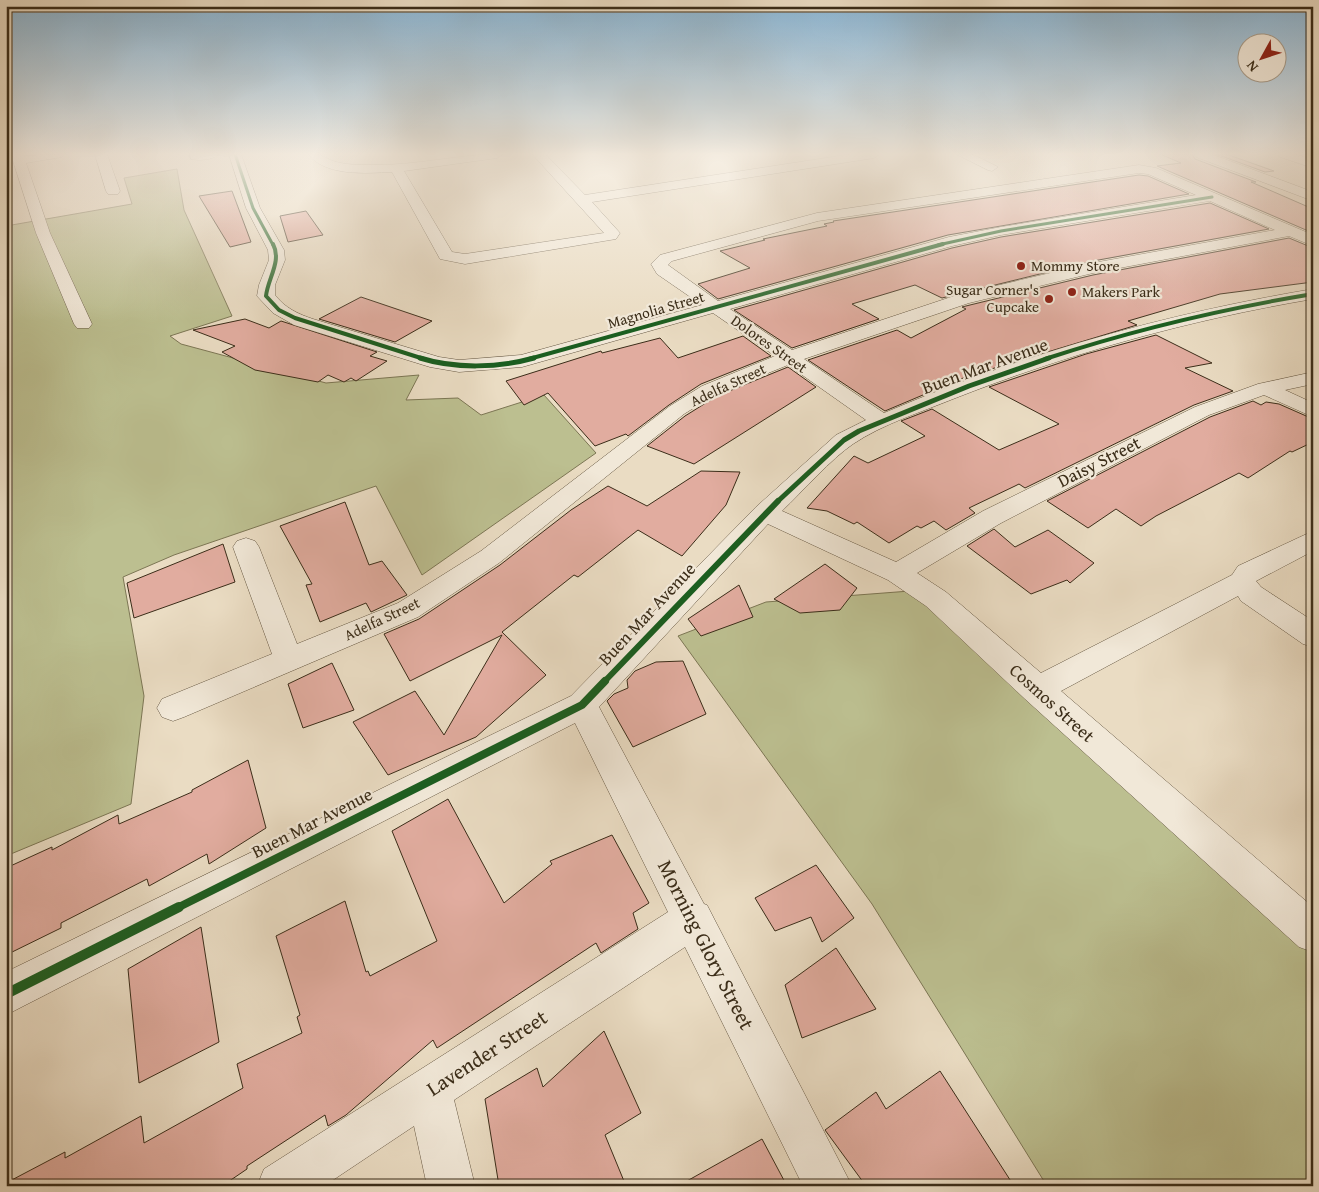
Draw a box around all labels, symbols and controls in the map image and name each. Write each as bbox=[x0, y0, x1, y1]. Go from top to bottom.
north arrow bbox=[1236, 32, 1286, 82]
text: N bbox=[1241, 56, 1263, 76]
place label: Mommy Store bbox=[1031, 255, 1120, 276]
marker: Mommy Store bbox=[1015, 260, 1027, 272]
place label: Sugar Corner's Cupcake bbox=[946, 279, 1039, 317]
place label: Makers Park bbox=[1082, 281, 1161, 302]
street label: Magnolia Street bbox=[605, 285, 707, 333]
marker: Makers Park bbox=[1066, 286, 1078, 298]
marker: Sugar Corner's Cupcake bbox=[1043, 293, 1055, 305]
street label: Dolores Street bbox=[727, 310, 812, 378]
street label: Buen Mar Avenue bbox=[918, 330, 1052, 401]
street label: Adelfa Street bbox=[686, 358, 770, 411]
street label: Daisy Street bbox=[1053, 429, 1146, 494]
street label: Buen Mar Avenue bbox=[592, 556, 702, 671]
street label: Adelfa Street bbox=[340, 592, 424, 645]
street label: Cosmos Street bbox=[1004, 657, 1101, 749]
street label: Buen Mar Avenue bbox=[247, 780, 377, 865]
street label: Morning Glory Street bbox=[650, 854, 763, 1036]
street label: Lavender Street bbox=[420, 1001, 554, 1103]

